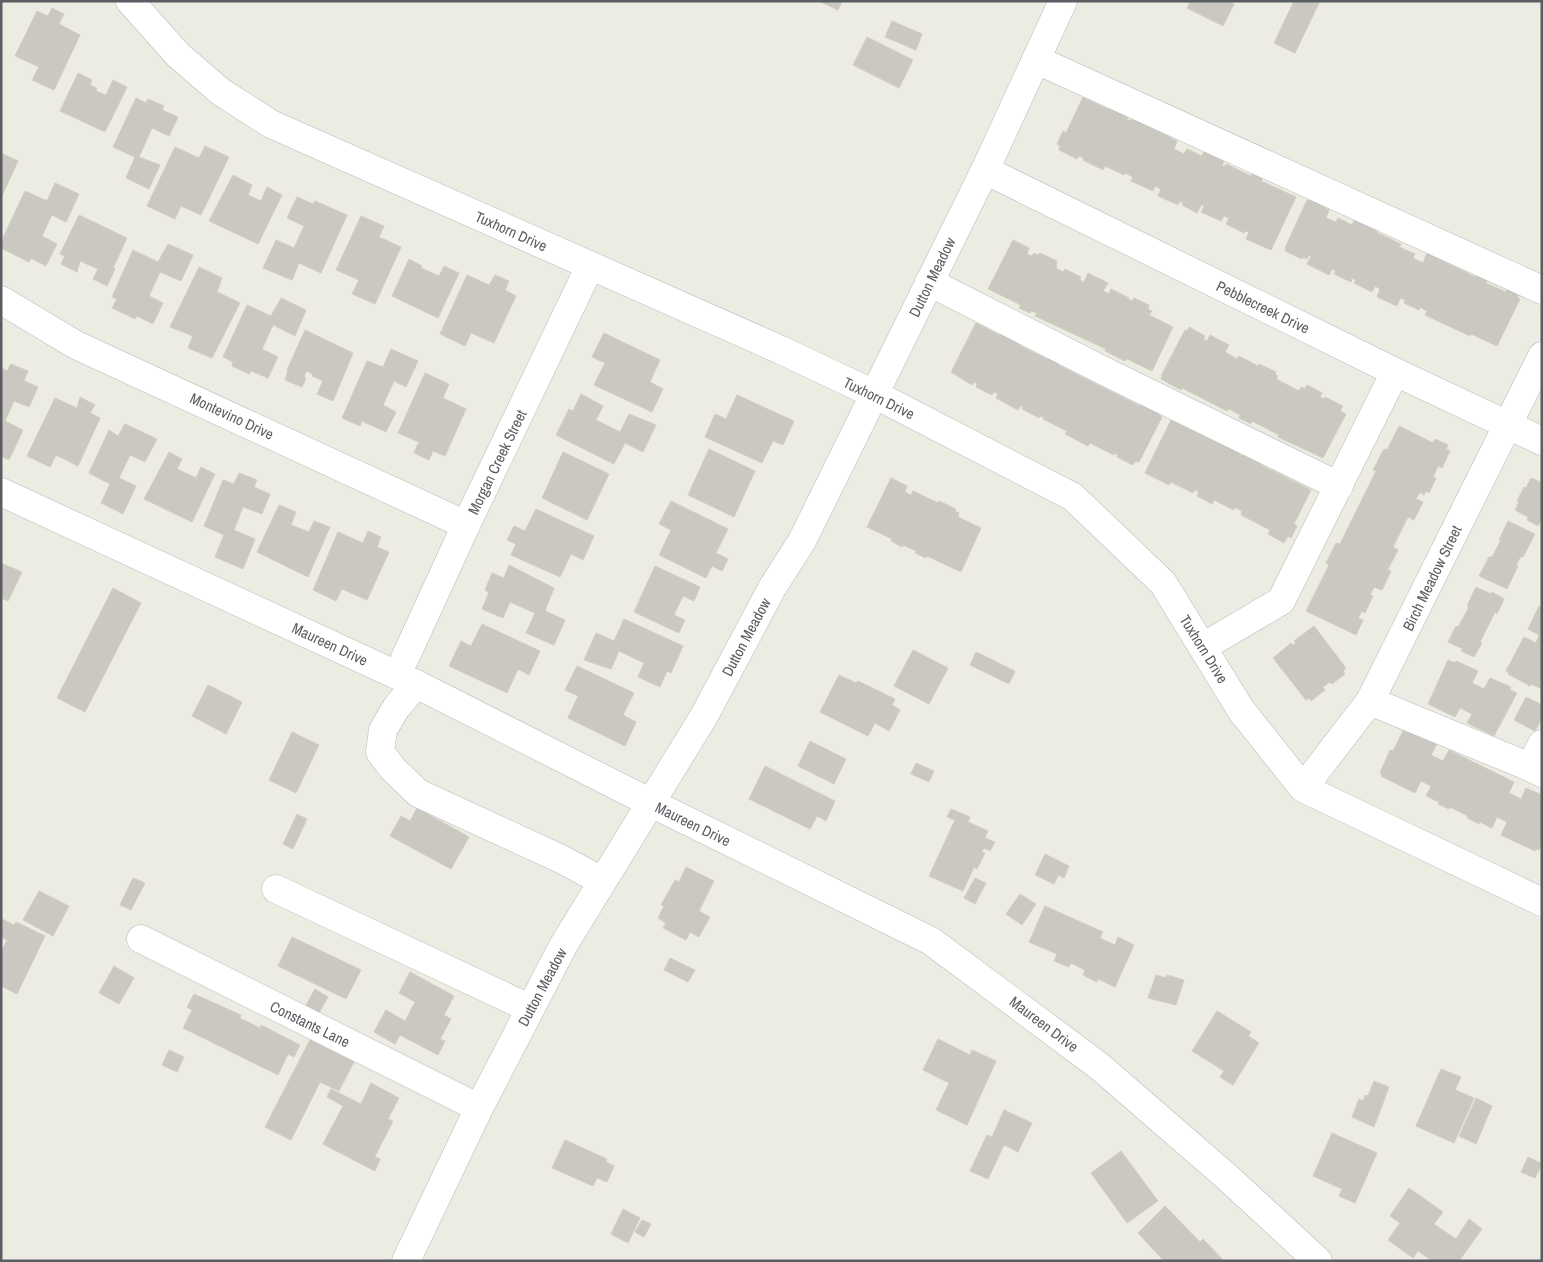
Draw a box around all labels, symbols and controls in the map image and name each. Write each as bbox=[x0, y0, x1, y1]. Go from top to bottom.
street label: Tuxhorn Drive bbox=[472, 206, 551, 256]
street label: Dutton Meadow bbox=[904, 234, 960, 320]
street label: Pebblecreek Drive bbox=[1213, 275, 1313, 339]
street label: Tuxhorn Drive bbox=[840, 372, 918, 424]
street label: Montevino Drive bbox=[187, 387, 277, 445]
street label: Morgan Creek Street bbox=[463, 406, 532, 518]
street label: Birch Meadow Street bbox=[1397, 521, 1467, 634]
street label: Dutton Meadow bbox=[717, 594, 776, 680]
street label: Tuxhorn Drive bbox=[1175, 611, 1233, 687]
street label: Maureen Drive bbox=[289, 617, 371, 671]
street label: Maureen Drive bbox=[652, 797, 734, 851]
street label: Dutton Meadow bbox=[513, 944, 572, 1030]
street label: Maureen Drive bbox=[1005, 991, 1083, 1057]
street label: Constants Lane bbox=[267, 996, 353, 1052]

